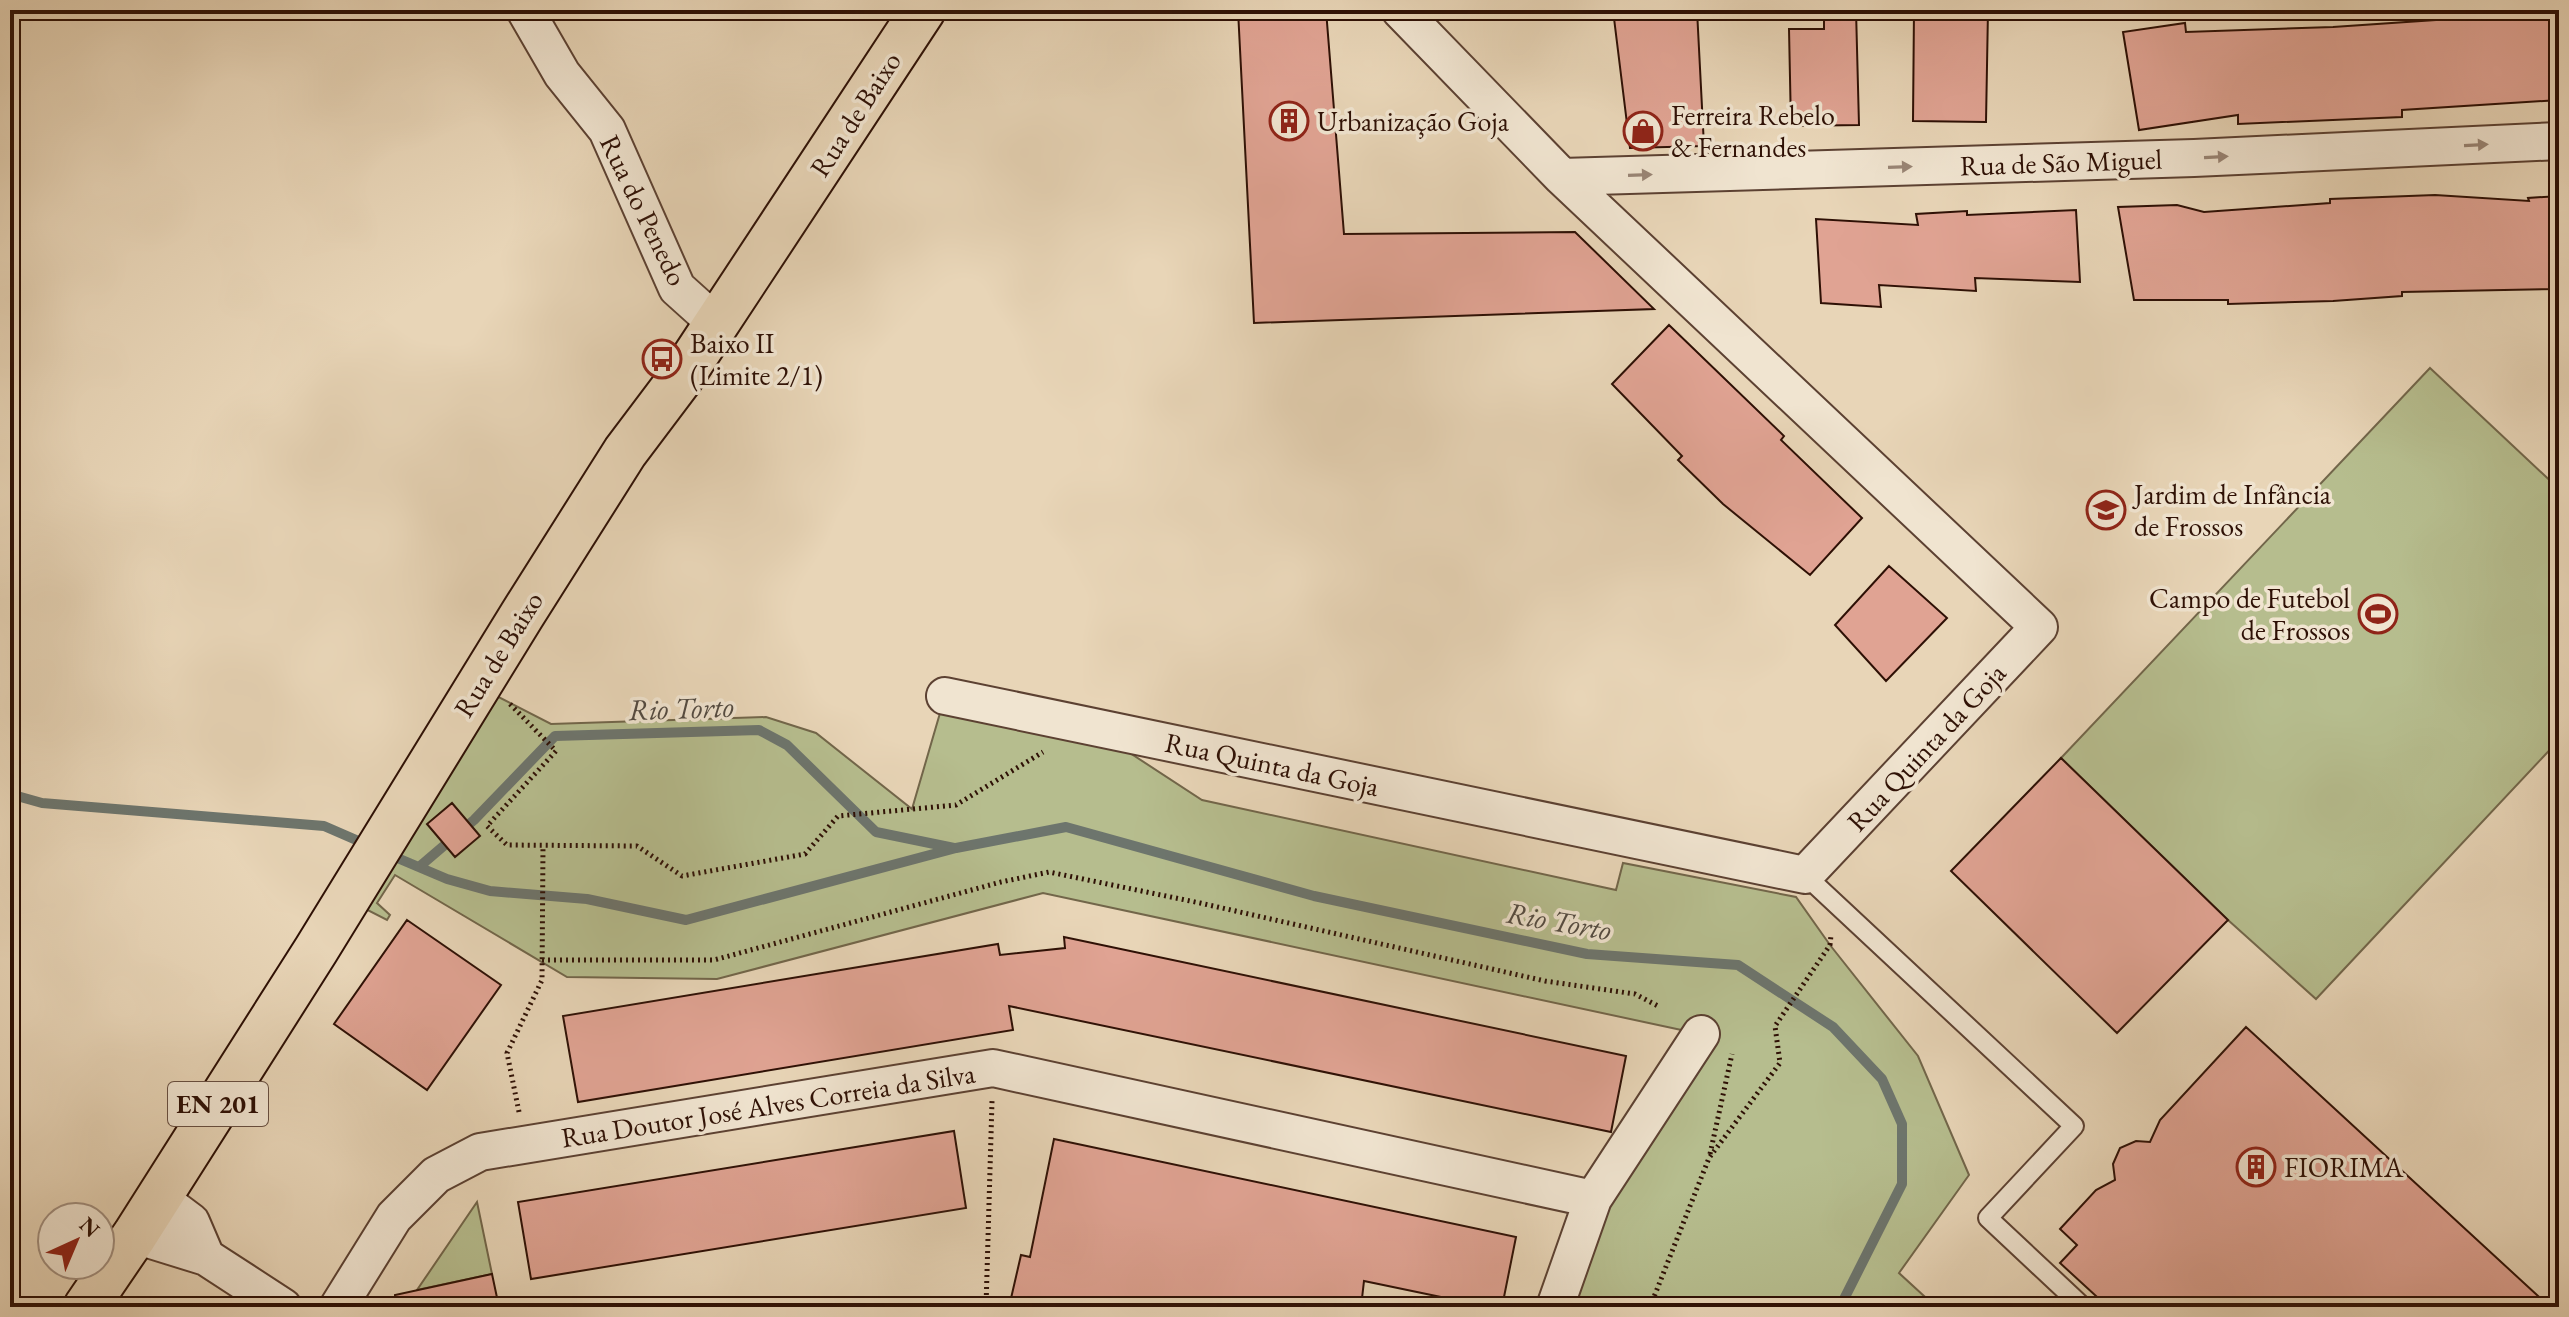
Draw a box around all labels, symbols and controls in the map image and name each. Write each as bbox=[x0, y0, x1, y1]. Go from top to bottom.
street label: Rua de Baixo bbox=[801, 45, 909, 183]
place label: Ferreira Rebelo & Fernandes bbox=[1671, 97, 1835, 165]
building icon: Urbanização Goja bbox=[1268, 100, 1310, 142]
place label: Urbanização Goja bbox=[1317, 103, 1510, 139]
shop icon: Ferreira Rebelo & Fernandes bbox=[1622, 110, 1664, 152]
street label: Rua do Penedo bbox=[592, 129, 696, 291]
one-way arrow bbox=[2464, 138, 2489, 151]
street label: Rua de São Miguel bbox=[1959, 140, 2163, 184]
one-way arrow bbox=[2204, 150, 2229, 163]
one-way arrow bbox=[1888, 160, 1913, 173]
one-way arrow bbox=[1628, 168, 1653, 181]
place label: Baixo II (Limite 2/1) bbox=[690, 325, 823, 393]
bus stop icon: Baixo II (Limite 2/1) bbox=[641, 338, 683, 380]
place label: Jardim de Infância de Frossos bbox=[2132, 476, 2332, 544]
school or university icon: Jardim de Infância de Frossos bbox=[2085, 489, 2127, 531]
place label: Campo de Futebol de Frossos bbox=[2149, 580, 2350, 648]
street label: Rua de Baixo bbox=[445, 584, 551, 724]
sports icon: Campo de Futebol de Frossos bbox=[2357, 593, 2399, 635]
street label: Rua Quinta da Goja bbox=[1839, 655, 2014, 839]
water label: Rio Torto bbox=[627, 687, 735, 729]
street label: Rua Quinta da Goja bbox=[1162, 724, 1383, 804]
water label: Rio Torto bbox=[1504, 893, 1614, 949]
street label: Rua Doutor José Alves Correia da Silva bbox=[558, 1054, 978, 1156]
road number: EN 201 bbox=[168, 1082, 268, 1126]
building icon: FIORIMA bbox=[2235, 1146, 2277, 1188]
place label: FIORIMA bbox=[2284, 1149, 2404, 1185]
north arrow bbox=[36, 1201, 116, 1281]
text: N bbox=[73, 1210, 106, 1244]

